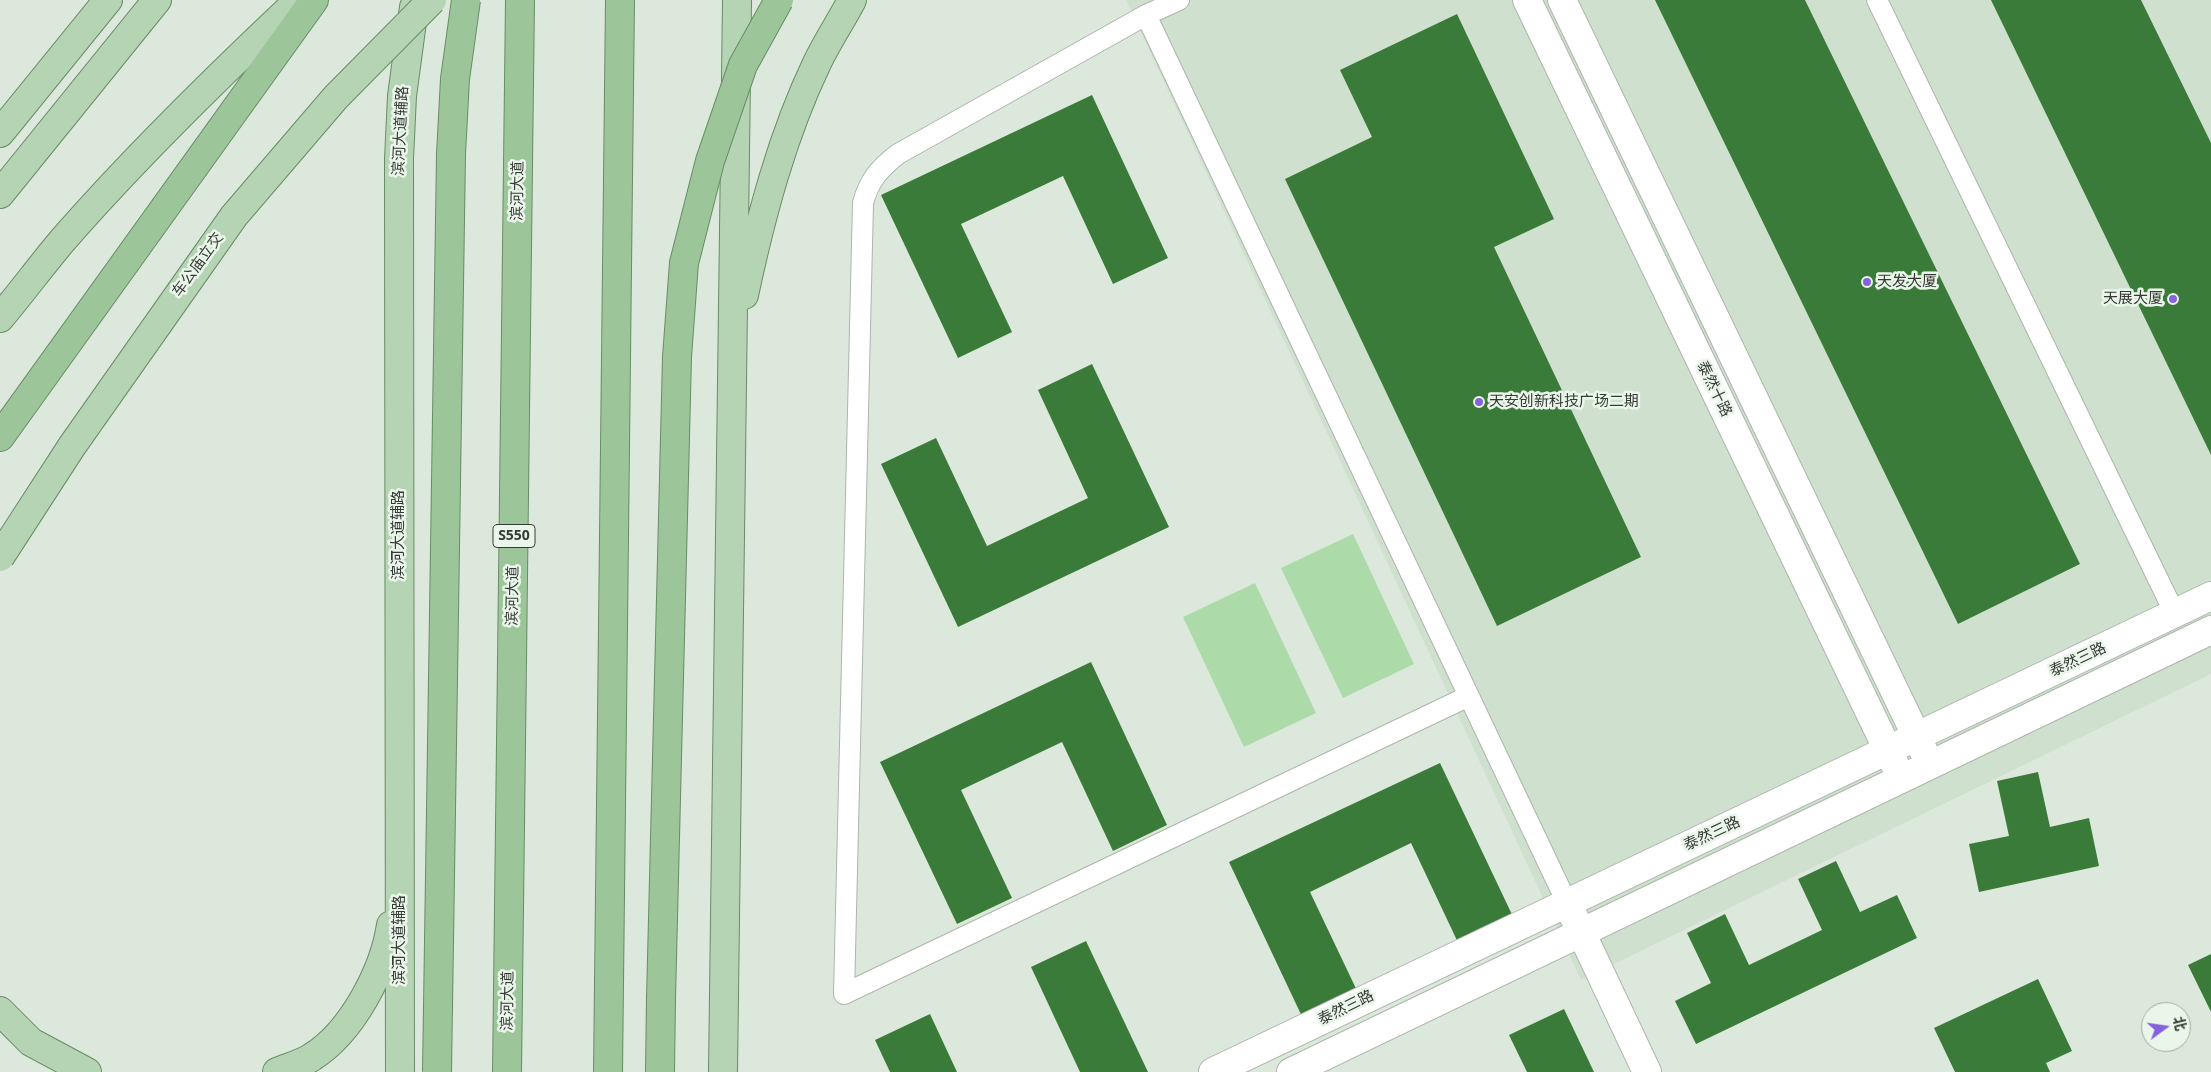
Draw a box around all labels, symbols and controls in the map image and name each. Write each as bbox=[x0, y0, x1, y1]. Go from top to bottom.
street label: 滨河大道辅路 bbox=[390, 86, 412, 176]
street label: 滨河大道 bbox=[508, 161, 528, 221]
street label: 车公庙立交 bbox=[169, 229, 227, 301]
place label: 天发大厦 bbox=[1877, 273, 1937, 291]
marker: 天发大厦 bbox=[1861, 276, 1873, 288]
place label: 天展大厦 bbox=[2103, 290, 2163, 308]
marker: 天展大厦 bbox=[2167, 293, 2179, 305]
street label: 泰然十路 bbox=[1693, 358, 1735, 420]
place label: 天安创新科技广场二期 bbox=[1489, 393, 1639, 411]
marker: 天安创新科技广场二期 bbox=[1473, 396, 1485, 408]
street label: 滨河大道辅路 bbox=[390, 490, 408, 580]
road number: S550 bbox=[493, 524, 535, 548]
street label: 滨河大道 bbox=[503, 566, 523, 626]
street label: 泰然三路 bbox=[2047, 639, 2109, 681]
street label: 泰然三路 bbox=[1681, 813, 1743, 855]
street label: 滨河大道辅路 bbox=[391, 895, 409, 985]
street label: 滨河大道 bbox=[498, 971, 518, 1031]
street label: 泰然三路 bbox=[1315, 987, 1377, 1029]
north arrow bbox=[2141, 1002, 2191, 1052]
text: 北 bbox=[2169, 1014, 2191, 1033]

